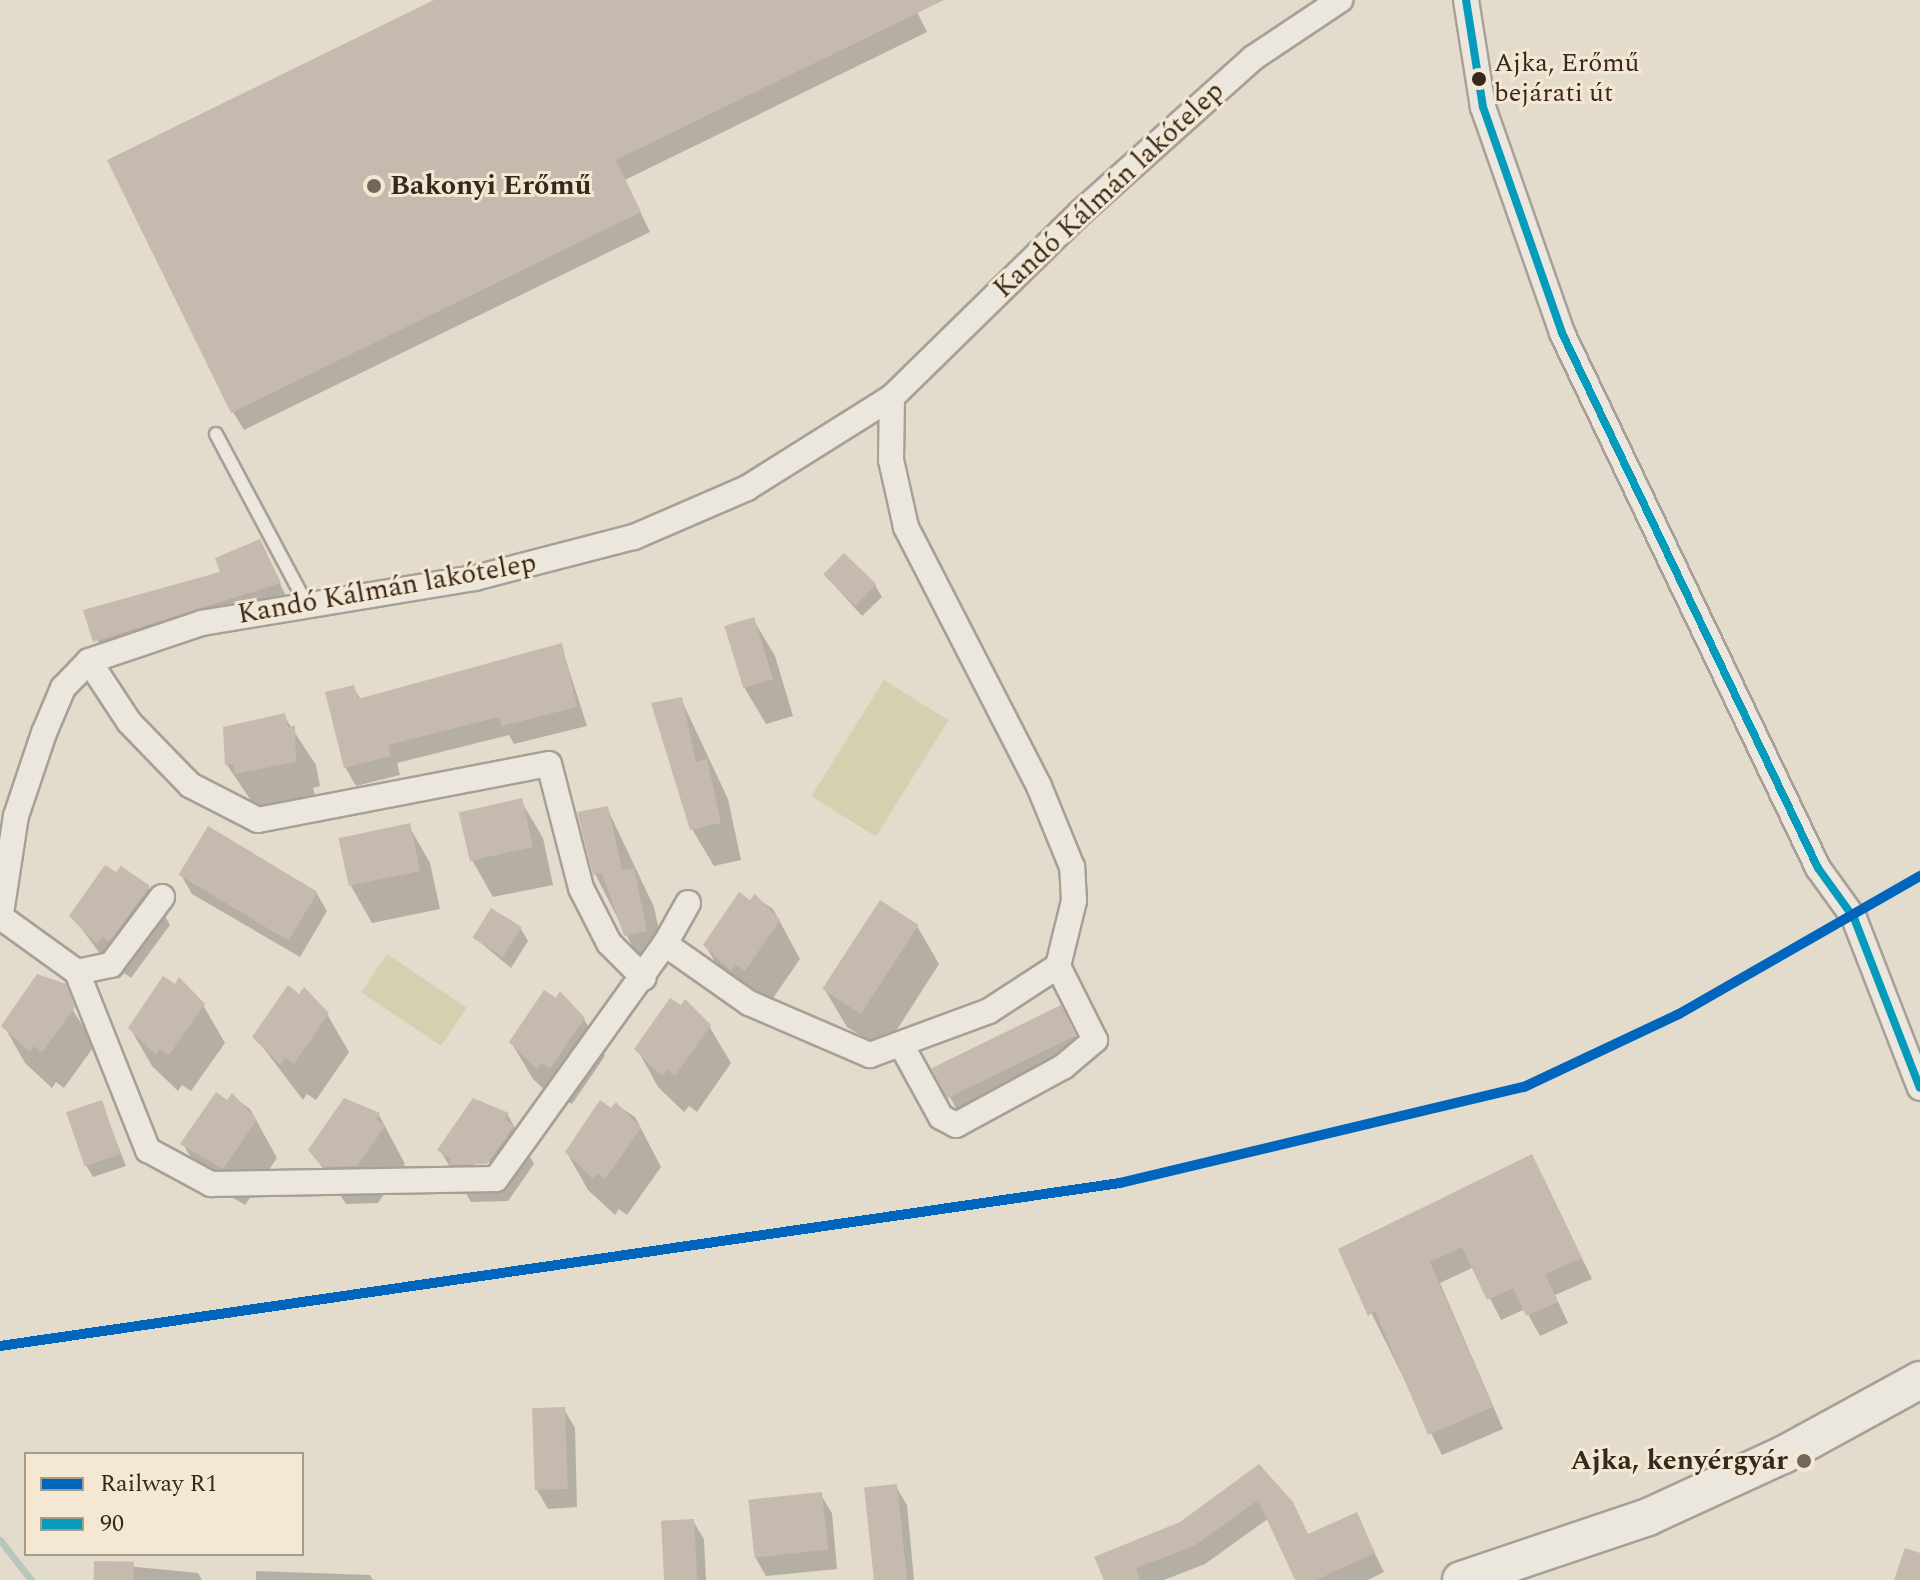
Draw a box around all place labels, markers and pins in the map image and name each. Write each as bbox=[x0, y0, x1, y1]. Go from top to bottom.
place label: Ajka, Erőmű bejárati út bbox=[1494, 48, 1639, 110]
marker: Ajka, Erőmű bejárati út bbox=[1471, 71, 1487, 87]
place label: Bakonyi Erőmű bbox=[390, 169, 591, 203]
marker: Bakonyi Erőmű bbox=[365, 177, 383, 195]
place label: Ajka, kenyérgyár bbox=[1571, 1444, 1788, 1478]
marker: Ajka, kenyérgyár bbox=[1795, 1452, 1813, 1470]

